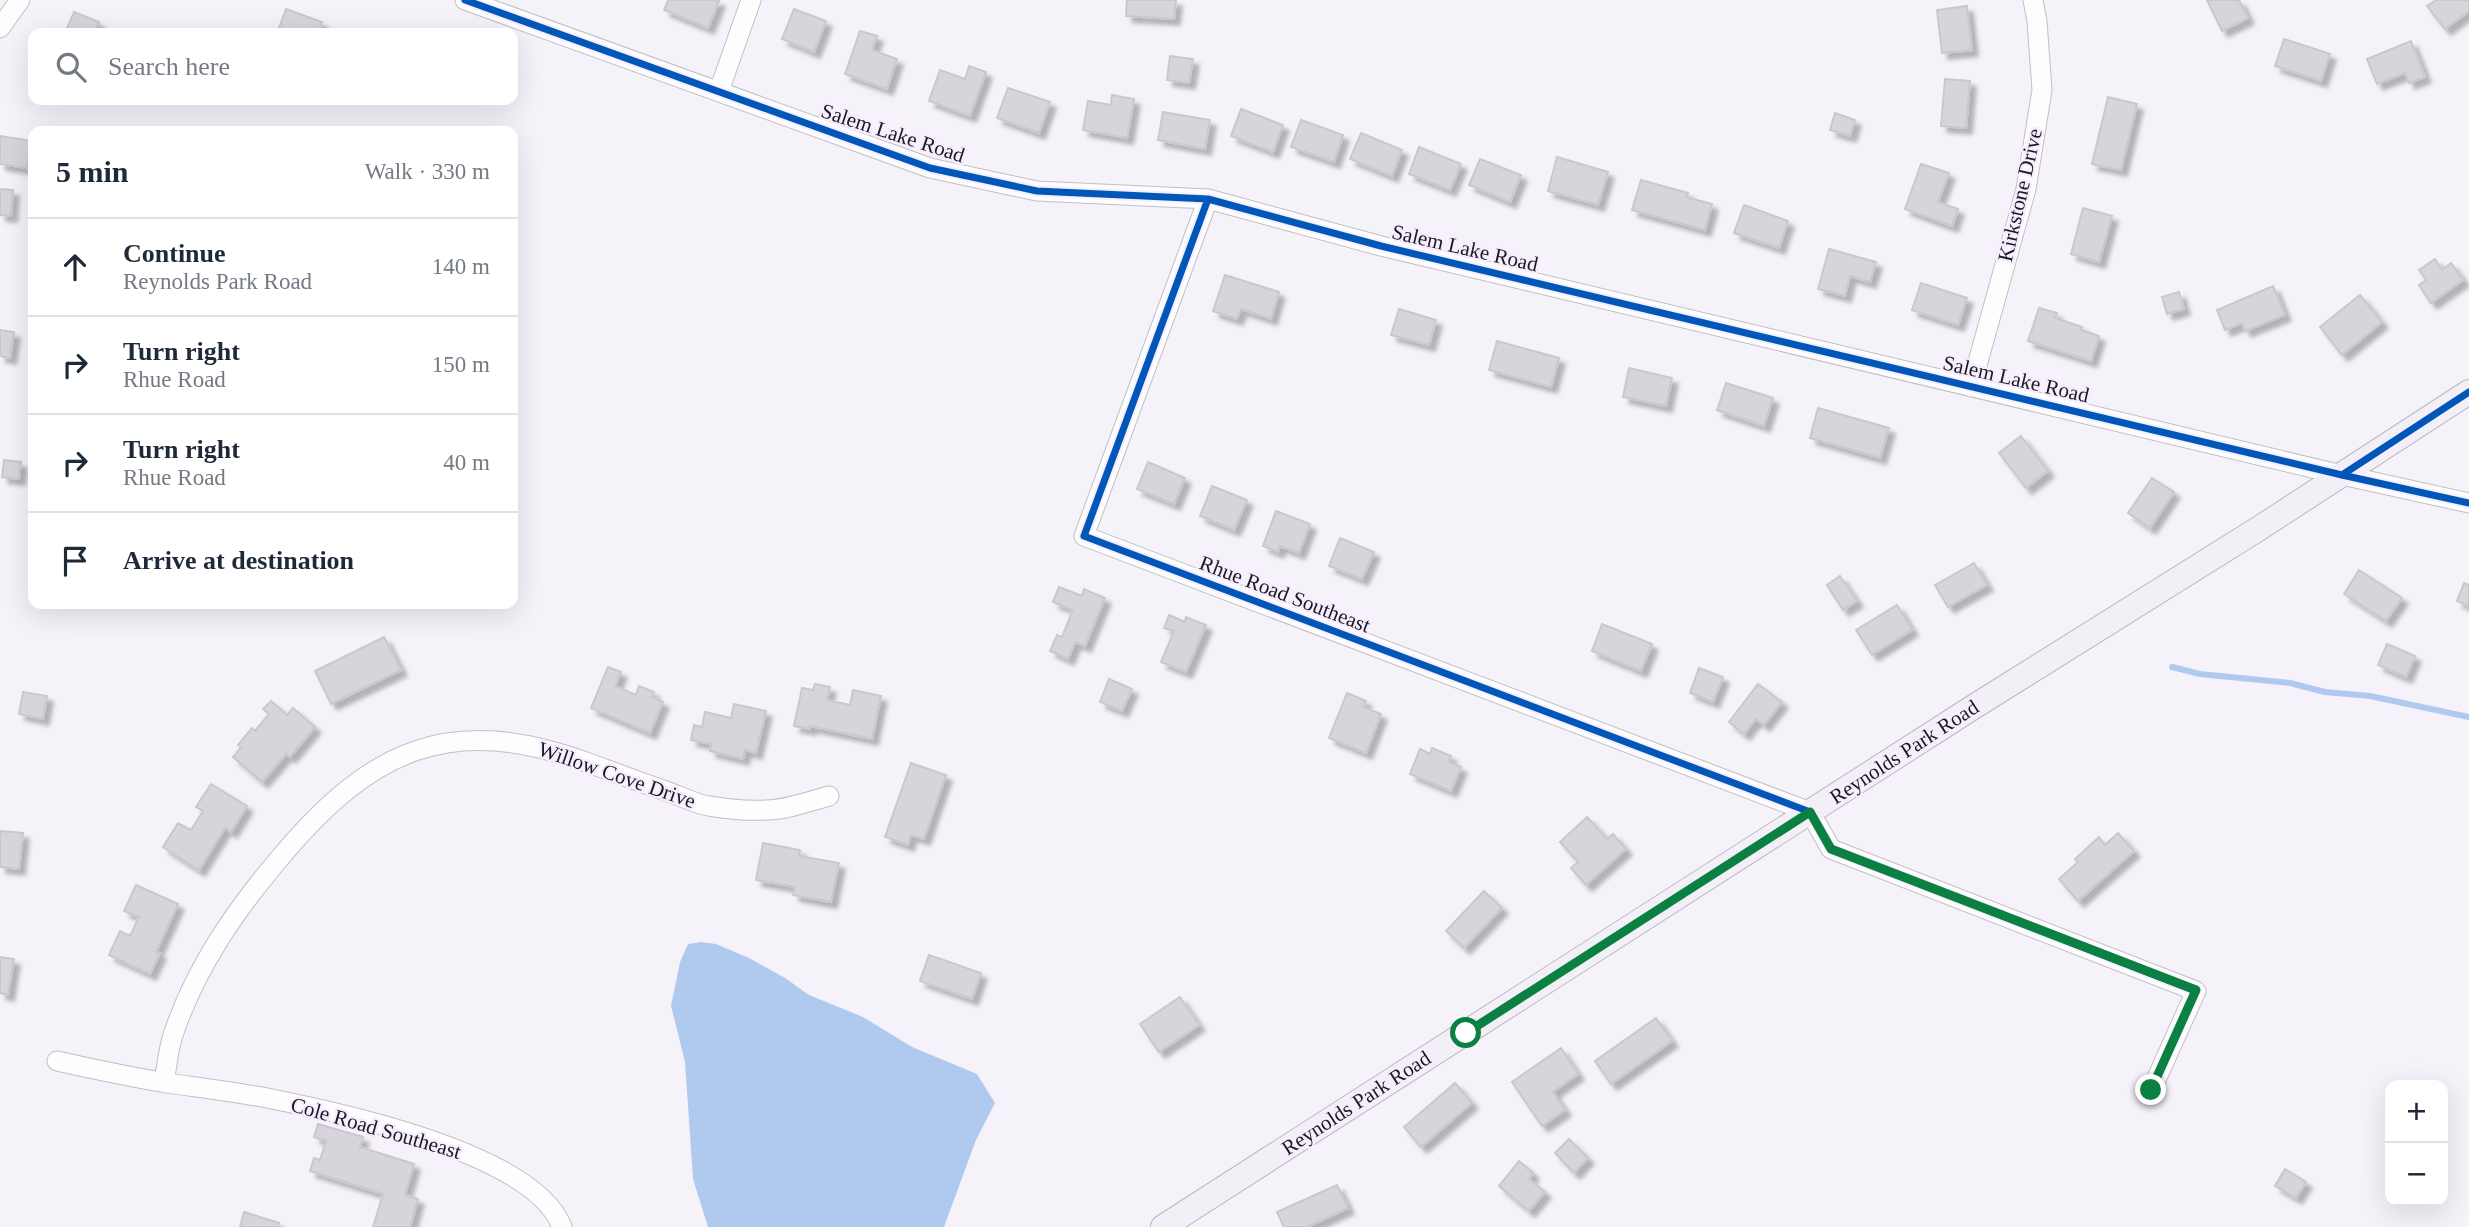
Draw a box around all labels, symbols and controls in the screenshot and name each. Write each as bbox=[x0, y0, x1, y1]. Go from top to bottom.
search box bbox=[28, 28, 518, 105]
icon: search bbox=[52, 48, 90, 86]
text: Search here bbox=[108, 52, 230, 81]
street label: Salem Lake Road bbox=[818, 99, 968, 168]
street label: Kirkstone Drive bbox=[1993, 126, 2047, 264]
text: 5 min bbox=[56, 155, 129, 188]
text: Walk · 330 m bbox=[365, 159, 490, 184]
street label: Salem Lake Road bbox=[1390, 220, 1541, 277]
text: Continue bbox=[123, 239, 226, 268]
icon: ahead bbox=[56, 248, 94, 286]
text: 140 m bbox=[432, 254, 490, 279]
text: Reynolds Park Road bbox=[123, 269, 312, 294]
text: Turn right bbox=[123, 337, 240, 366]
icon: right bbox=[56, 346, 94, 384]
street label: Salem Lake Road bbox=[1941, 351, 2092, 408]
text: 150 m bbox=[432, 352, 490, 377]
text: Rhue Road bbox=[123, 367, 226, 392]
text: Turn right bbox=[123, 435, 240, 464]
icon: right bbox=[56, 444, 94, 482]
text: 40 m bbox=[443, 450, 490, 475]
text: Rhue Road bbox=[123, 465, 226, 490]
icon: arrive bbox=[56, 542, 94, 580]
text: Arrive at destination bbox=[123, 546, 354, 575]
street label: Rhue Road Southeast bbox=[1196, 550, 1374, 638]
street label: Reynolds Park Road bbox=[1825, 695, 1983, 809]
street label: Willow Cove Drive bbox=[535, 737, 699, 813]
route start bbox=[1450, 1017, 1481, 1048]
street label: Reynolds Park Road bbox=[1277, 1046, 1435, 1160]
route end bbox=[2135, 1074, 2166, 1105]
map controls bbox=[2385, 1080, 2448, 1206]
button: + bbox=[2385, 1080, 2448, 1143]
street label: Cole Road Southeast bbox=[288, 1092, 464, 1164]
button: − bbox=[2385, 1143, 2448, 1206]

